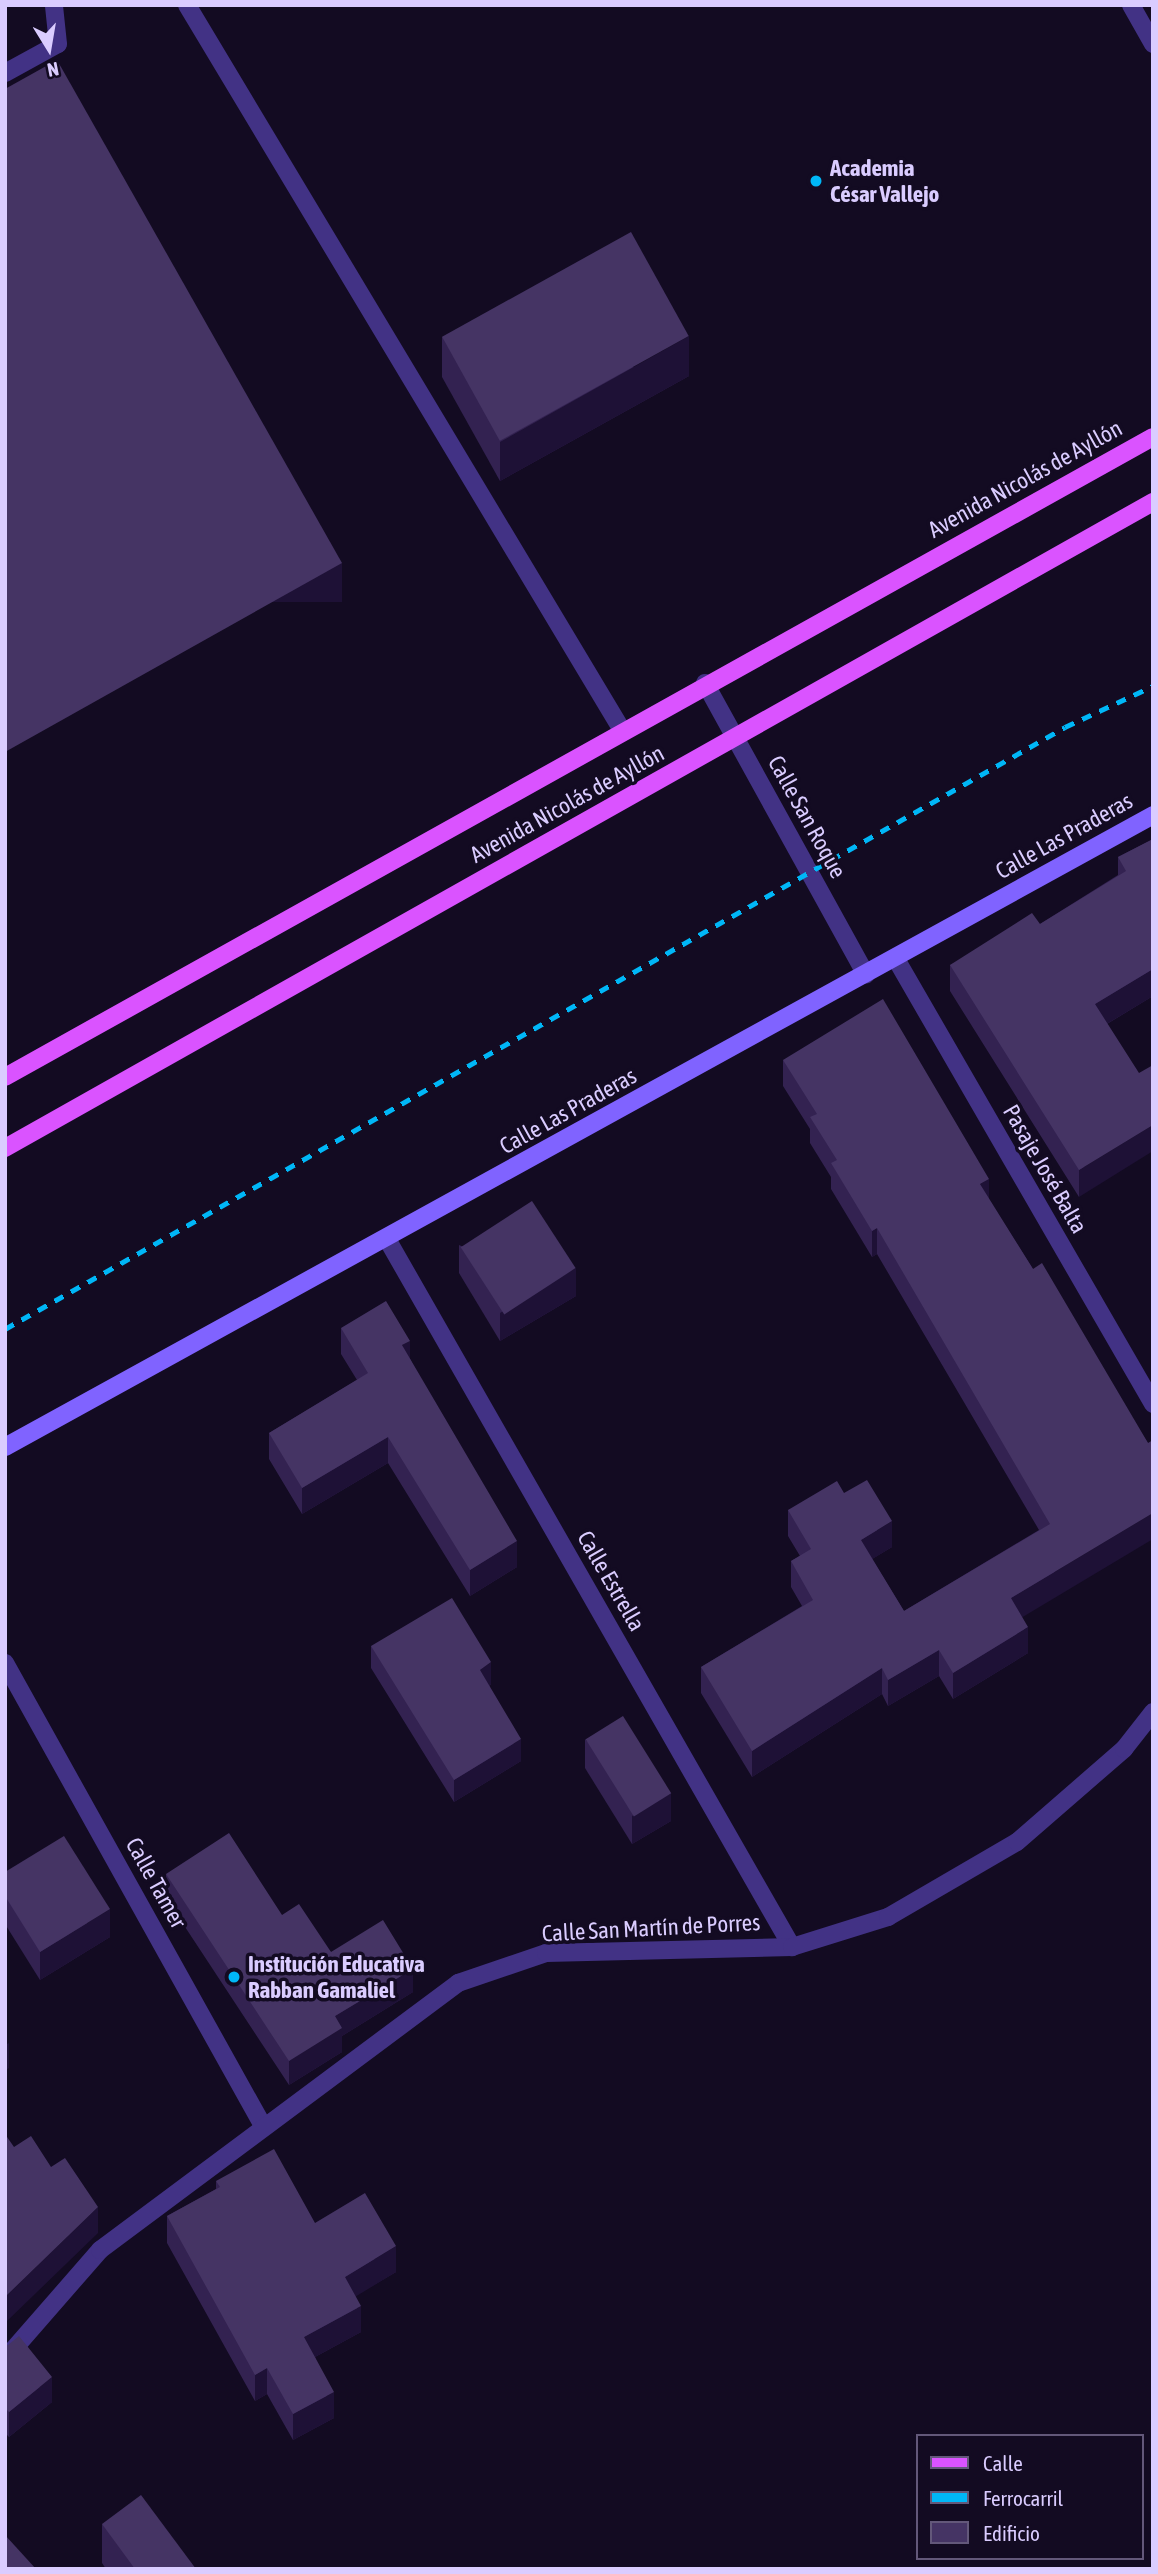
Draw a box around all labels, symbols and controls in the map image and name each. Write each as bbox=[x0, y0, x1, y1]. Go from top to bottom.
north arrow bbox=[14, 14, 84, 84]
text: N bbox=[45, 58, 61, 81]
place label: Academia César Vallejo bbox=[830, 154, 939, 208]
marker: Academia César Vallejo bbox=[808, 173, 824, 189]
street label: Avenida Nicolás de Ayllón bbox=[923, 414, 1127, 544]
street label: Avenida Nicolás de Ayllón bbox=[465, 739, 669, 869]
street label: Calle San Roque bbox=[762, 751, 852, 883]
street label: Calle Las Praderas bbox=[991, 787, 1137, 885]
street label: Calle Las Praderas bbox=[495, 1062, 641, 1160]
street label: Pasaje José Balta bbox=[997, 1100, 1093, 1238]
street label: Calle Estrella bbox=[571, 1526, 651, 1636]
street label: Calle Tamer bbox=[120, 1833, 192, 1933]
street label: Calle San Martín de Porres bbox=[541, 1908, 761, 1948]
place label: Institución Educativa Rabban Gamaliel bbox=[248, 1950, 425, 2004]
marker: Institución Educativa Rabban Gamaliel bbox=[226, 1969, 242, 1985]
legend bbox=[916, 2434, 1144, 2560]
text: Calle bbox=[983, 2451, 1023, 2475]
text: Ferrocarril bbox=[983, 2486, 1063, 2510]
text: Edificio bbox=[983, 2521, 1040, 2545]

